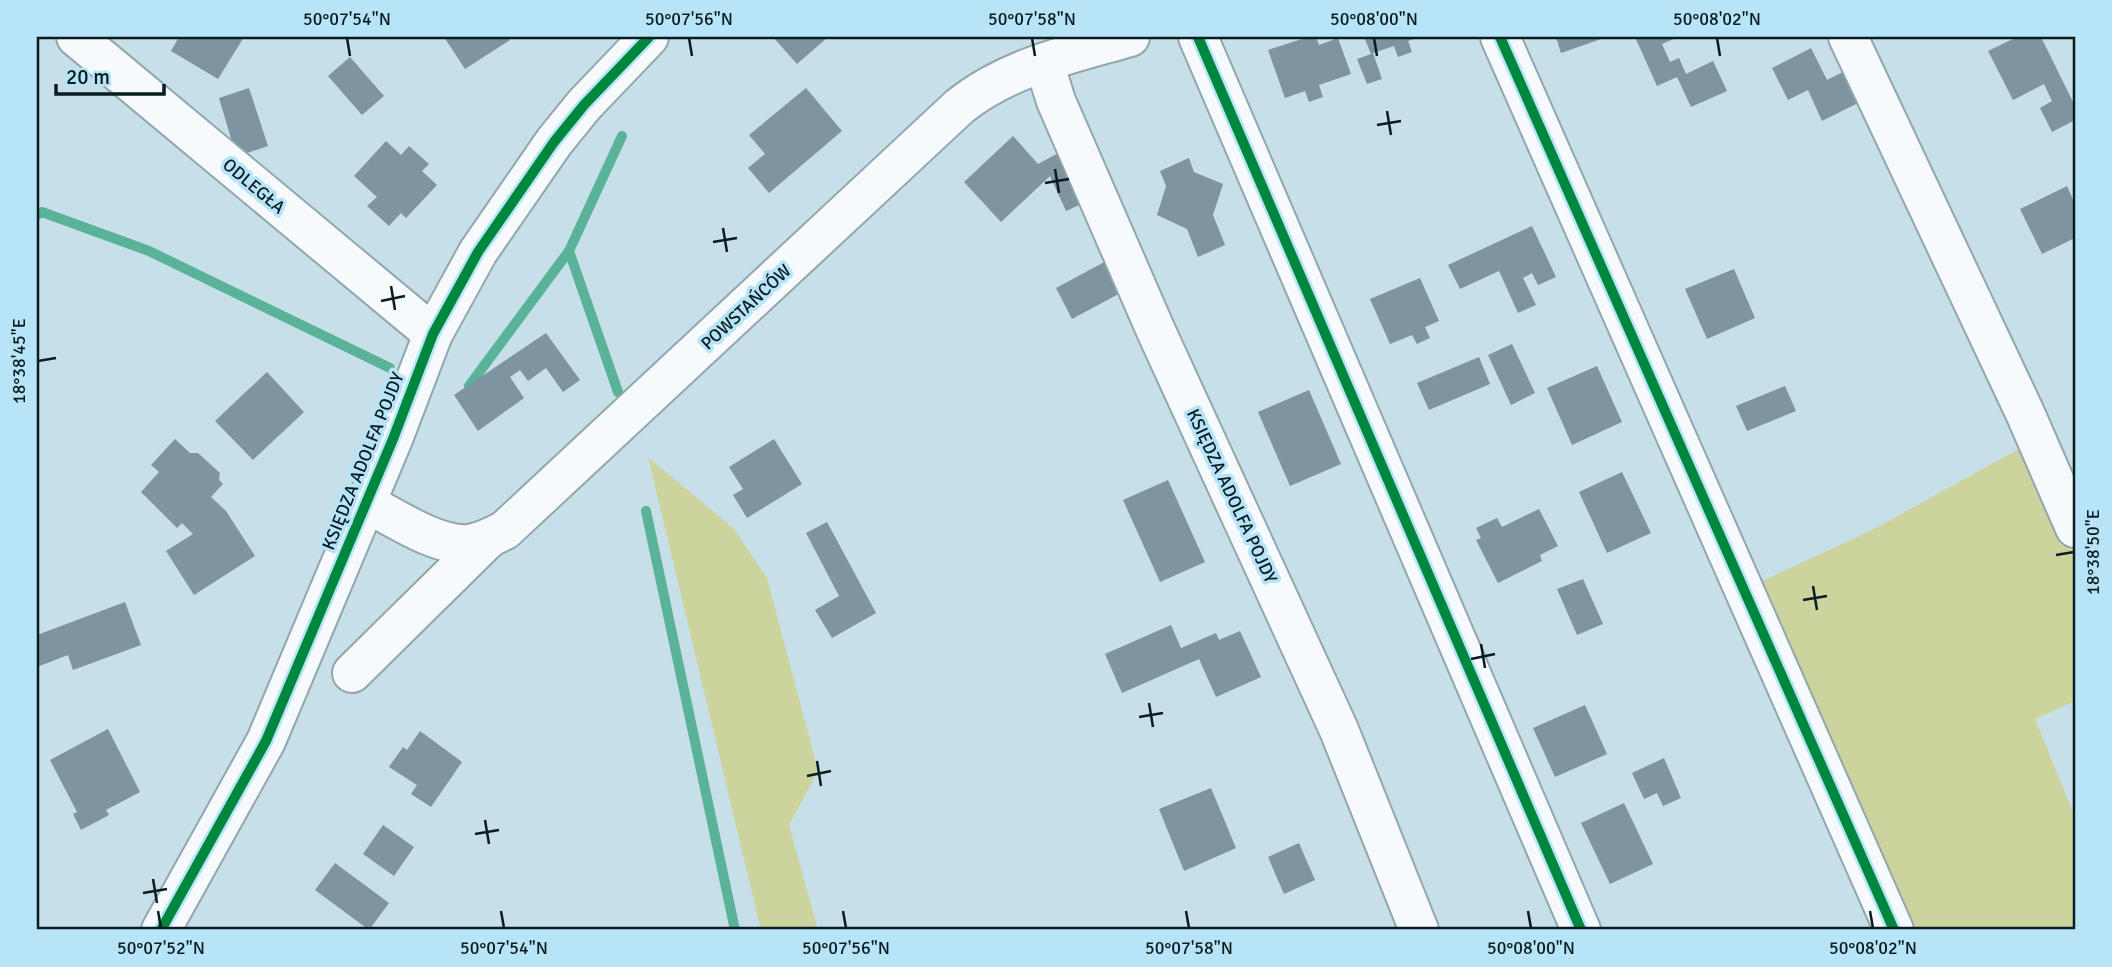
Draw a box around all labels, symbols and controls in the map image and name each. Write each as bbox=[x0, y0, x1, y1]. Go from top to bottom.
text: 50°07'54"N bbox=[303, 8, 391, 30]
text: 50°07'56"N bbox=[645, 8, 733, 30]
text: 50°07'58"N bbox=[988, 8, 1076, 30]
text: 50°08'00"N bbox=[1330, 8, 1418, 30]
text: 50°08'02"N bbox=[1673, 8, 1761, 30]
scale bar bbox=[56, 52, 164, 96]
text: 20 m bbox=[66, 64, 110, 90]
street label: ODLEGŁA bbox=[218, 154, 290, 218]
street label: POWSTAŃCÓW bbox=[696, 260, 796, 354]
text: 18°38'45"E bbox=[8, 318, 30, 404]
street label: KSIĘDZA ADOLFA POJDY bbox=[317, 369, 409, 553]
street label: KSIĘDZA ADOLFA POJDY bbox=[1182, 405, 1282, 587]
text: 18°38'50"E bbox=[2082, 509, 2104, 595]
text: 50°07'52"N bbox=[117, 937, 205, 959]
text: 50°07'54"N bbox=[460, 937, 548, 959]
text: 50°07'56"N bbox=[802, 937, 890, 959]
text: 50°07'58"N bbox=[1145, 937, 1233, 959]
text: 50°08'00"N bbox=[1487, 937, 1575, 959]
text: 50°08'02"N bbox=[1829, 937, 1917, 959]

